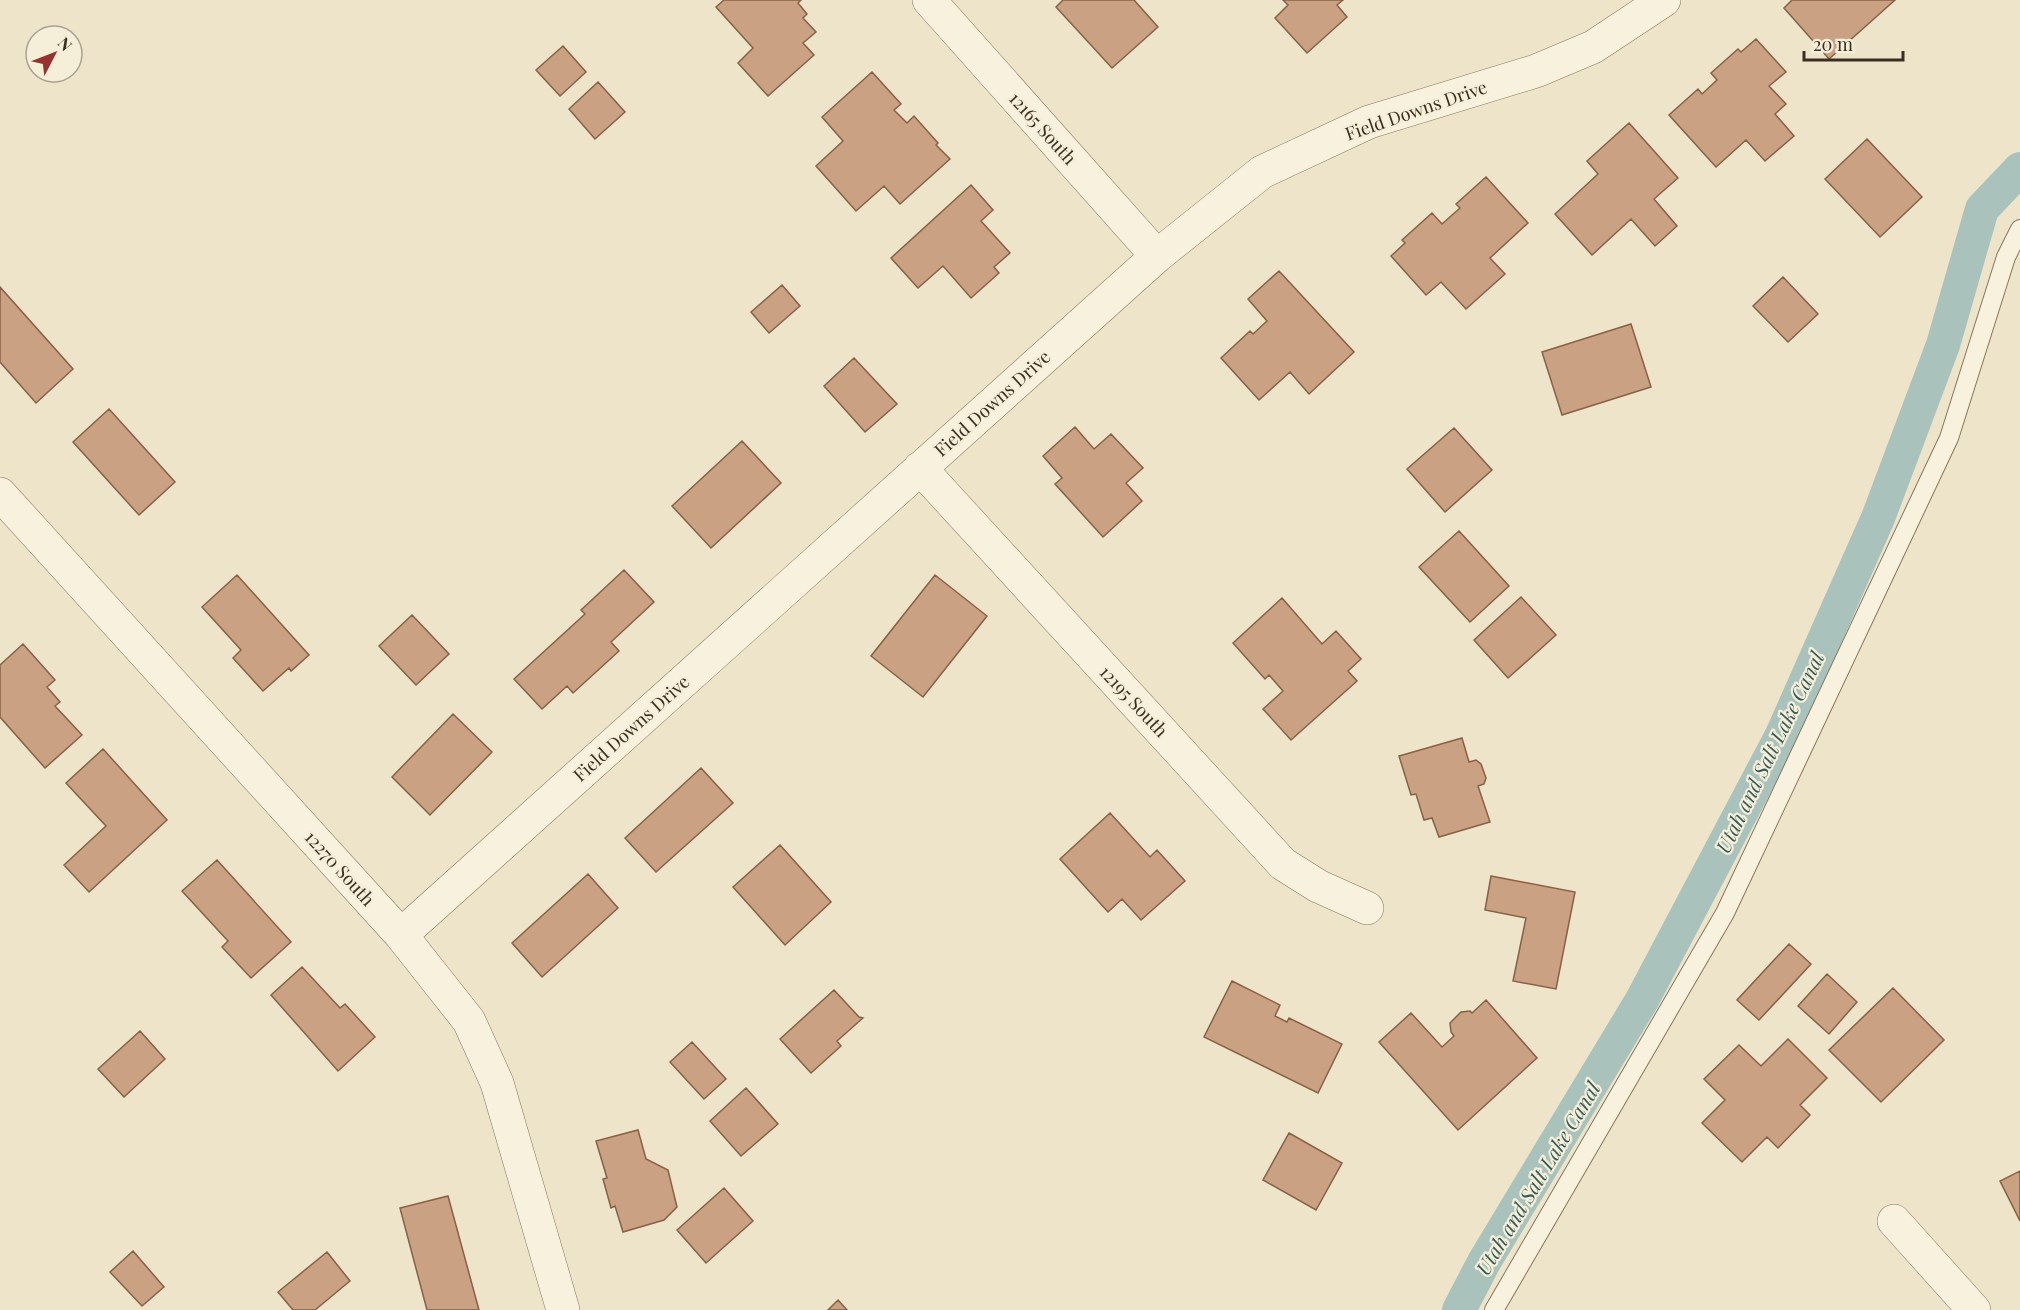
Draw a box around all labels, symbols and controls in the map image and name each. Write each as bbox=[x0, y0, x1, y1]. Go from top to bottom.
north arrow bbox=[24, 24, 84, 84]
scale bar bbox=[1804, 24, 1903, 62]
text: N bbox=[54, 32, 77, 55]
text: 20 m bbox=[1813, 32, 1853, 56]
street label: Field Downs Drive bbox=[1342, 74, 1490, 146]
street label: 12165 South bbox=[1004, 87, 1082, 170]
street label: Field Downs Drive bbox=[929, 344, 1055, 462]
water label: Utah and Salt Lake Canal bbox=[1708, 646, 1830, 857]
street label: 12195 South bbox=[1095, 660, 1174, 742]
street label: Field Downs Drive bbox=[568, 669, 694, 787]
street label: 12270 South bbox=[300, 825, 380, 911]
water label: Utah and Salt Lake Canal bbox=[1469, 1075, 1606, 1280]

